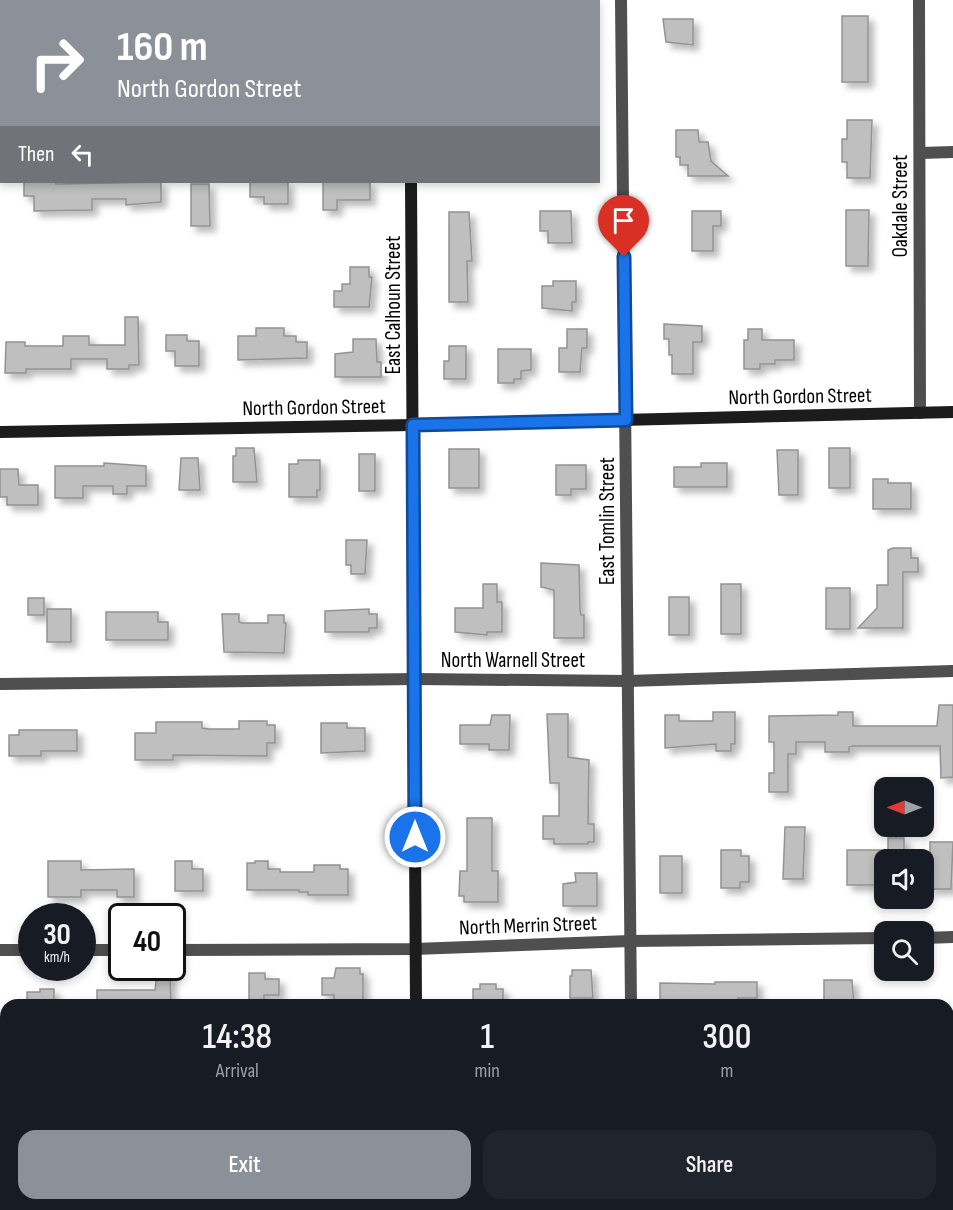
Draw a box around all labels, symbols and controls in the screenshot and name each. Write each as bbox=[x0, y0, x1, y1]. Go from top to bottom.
text: 160 m bbox=[117, 22, 208, 73]
icon: right bbox=[18, 24, 96, 102]
text: North Gordon Street bbox=[117, 73, 301, 105]
icon: left bbox=[66, 138, 99, 171]
text: Then bbox=[18, 141, 54, 168]
street label: Oakdale Street bbox=[888, 155, 913, 257]
pin bbox=[598, 195, 649, 257]
icon: arrive bbox=[607, 204, 640, 237]
street label: East Calhoun Street bbox=[381, 236, 406, 374]
street label: North Gordon Street bbox=[728, 383, 872, 410]
street label: North Gordon Street bbox=[242, 394, 386, 421]
street label: East Tomlin Street bbox=[595, 457, 620, 585]
street label: North Warnell Street bbox=[441, 648, 585, 673]
north arrow bbox=[874, 777, 934, 837]
map controls bbox=[874, 777, 934, 981]
position arrow bbox=[383, 805, 447, 869]
button: sound bbox=[874, 849, 934, 909]
speed limit sign: 40 bbox=[108, 903, 186, 981]
street label: North Merrin Street bbox=[459, 911, 597, 940]
text: 30 bbox=[43, 917, 71, 953]
button: search bbox=[874, 921, 934, 981]
text: km/h bbox=[44, 948, 70, 967]
text: 14:38 bbox=[203, 1016, 272, 1059]
text: 1 bbox=[480, 1016, 494, 1059]
text: 300 bbox=[702, 1016, 751, 1059]
text: Arrival bbox=[216, 1059, 259, 1083]
text: min bbox=[475, 1059, 500, 1083]
text: m bbox=[720, 1059, 733, 1083]
button: Exit bbox=[18, 1130, 471, 1199]
button: Share bbox=[483, 1130, 936, 1199]

